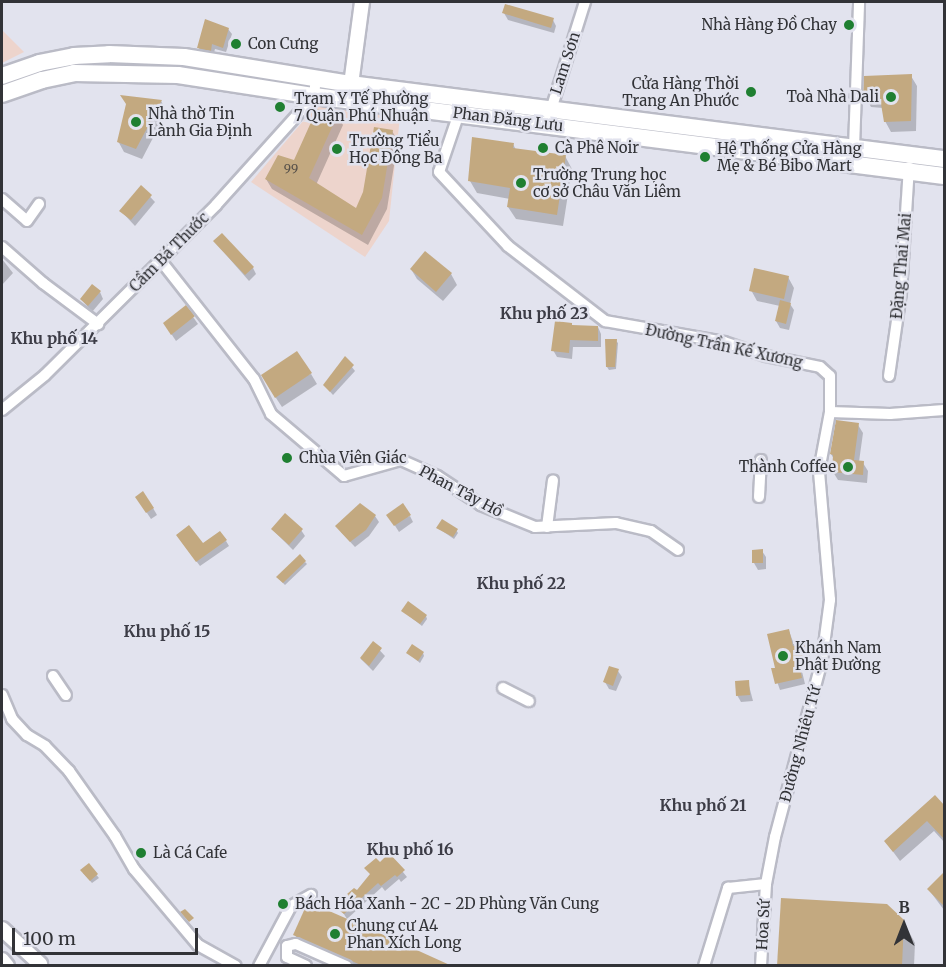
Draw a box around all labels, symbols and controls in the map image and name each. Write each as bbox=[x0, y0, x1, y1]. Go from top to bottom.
place label: Nhà Hàng Đồ Chay bbox=[701, 16, 837, 34]
marker: Nhà Hàng Đồ Chay bbox=[842, 18, 856, 32]
street label: Lam Sơn bbox=[547, 30, 583, 96]
place label: Con Cưng bbox=[248, 35, 318, 53]
marker: Con Cưng bbox=[229, 37, 243, 51]
place label: Cửa Hàng Thời Trang An Phước bbox=[622, 74, 739, 109]
marker: Cửa Hàng Thời Trang An Phước bbox=[744, 85, 758, 99]
place label: Toà Nhà Dali bbox=[786, 88, 879, 106]
place label: Trạm Y Tế Phường 7 Quận Phú Nhuận bbox=[294, 89, 429, 124]
marker: Toà Nhà Dali bbox=[884, 90, 898, 104]
marker: Trạm Y Tế Phường 7 Quận Phú Nhuận bbox=[271, 98, 289, 116]
street label: Phan Đăng Lưu bbox=[452, 103, 564, 135]
place label: Nhà thờ Tin Lành Gia Định bbox=[148, 104, 252, 139]
marker: Nhà thờ Tin Lành Gia Định bbox=[129, 115, 143, 129]
place label: Trường Tiểu Học Đông Ba bbox=[349, 131, 442, 166]
place label: Cà Phê Noir bbox=[555, 139, 639, 157]
place label: Hệ Thống Cửa Hàng Mẹ & Bé Bibo Mart bbox=[717, 139, 861, 174]
marker: Cà Phê Noir bbox=[536, 141, 550, 155]
marker: Trường Tiểu Học Đông Ba bbox=[330, 142, 344, 156]
marker: Hệ Thống Cửa Hàng Mẹ & Bé Bibo Mart bbox=[698, 150, 712, 164]
house number: 99 bbox=[284, 162, 298, 176]
place label: Trường Trung học cơ sở Châu Văn Liêm bbox=[533, 165, 681, 200]
marker: Trường Trung học cơ sở Châu Văn Liêm bbox=[514, 176, 528, 190]
street label: Cầm Bá Thước bbox=[126, 209, 212, 295]
street label: Đặng Thai Mai bbox=[887, 212, 915, 320]
district label: Khu phố 23 bbox=[500, 303, 588, 323]
street label: Đường Trần Kế Xương bbox=[644, 321, 804, 371]
district label: Khu phố 14 bbox=[10, 328, 98, 348]
place label: Chùa Viên Giác bbox=[299, 449, 407, 467]
marker: Chùa Viên Giác bbox=[280, 451, 294, 465]
place label: Thành Coffee bbox=[739, 458, 836, 476]
marker: Thành Coffee bbox=[841, 460, 855, 474]
street label: Phan Tây Hồ bbox=[416, 462, 506, 520]
district label: Khu phố 22 bbox=[476, 573, 566, 593]
district label: Khu phố 15 bbox=[124, 621, 210, 641]
place label: Khánh Nam Phật Đường bbox=[795, 638, 881, 673]
marker: Khánh Nam Phật Đường bbox=[776, 649, 790, 663]
street label: Đường Nhiêu Tứ bbox=[776, 684, 824, 804]
district label: Khu phố 21 bbox=[660, 795, 746, 815]
district label: Khu phố 16 bbox=[366, 839, 454, 859]
place label: Là Cá Cafe bbox=[153, 844, 227, 862]
marker: Là Cá Cafe bbox=[134, 846, 148, 860]
place label: Bách Hóa Xanh - 2C - 2D Phùng Văn Cung bbox=[295, 895, 599, 913]
north arrow bbox=[874, 895, 934, 955]
marker: Bách Hóa Xanh - 2C - 2D Phùng Văn Cung bbox=[276, 897, 290, 911]
text: B bbox=[898, 897, 910, 917]
street label: Hoa Sứ bbox=[753, 899, 773, 951]
scale bar bbox=[15, 916, 201, 954]
place label: Chung cư A4 Phan Xích Long bbox=[347, 916, 461, 951]
text: 100 m bbox=[23, 927, 76, 950]
marker: Chung cư A4 Phan Xích Long bbox=[328, 927, 342, 941]

